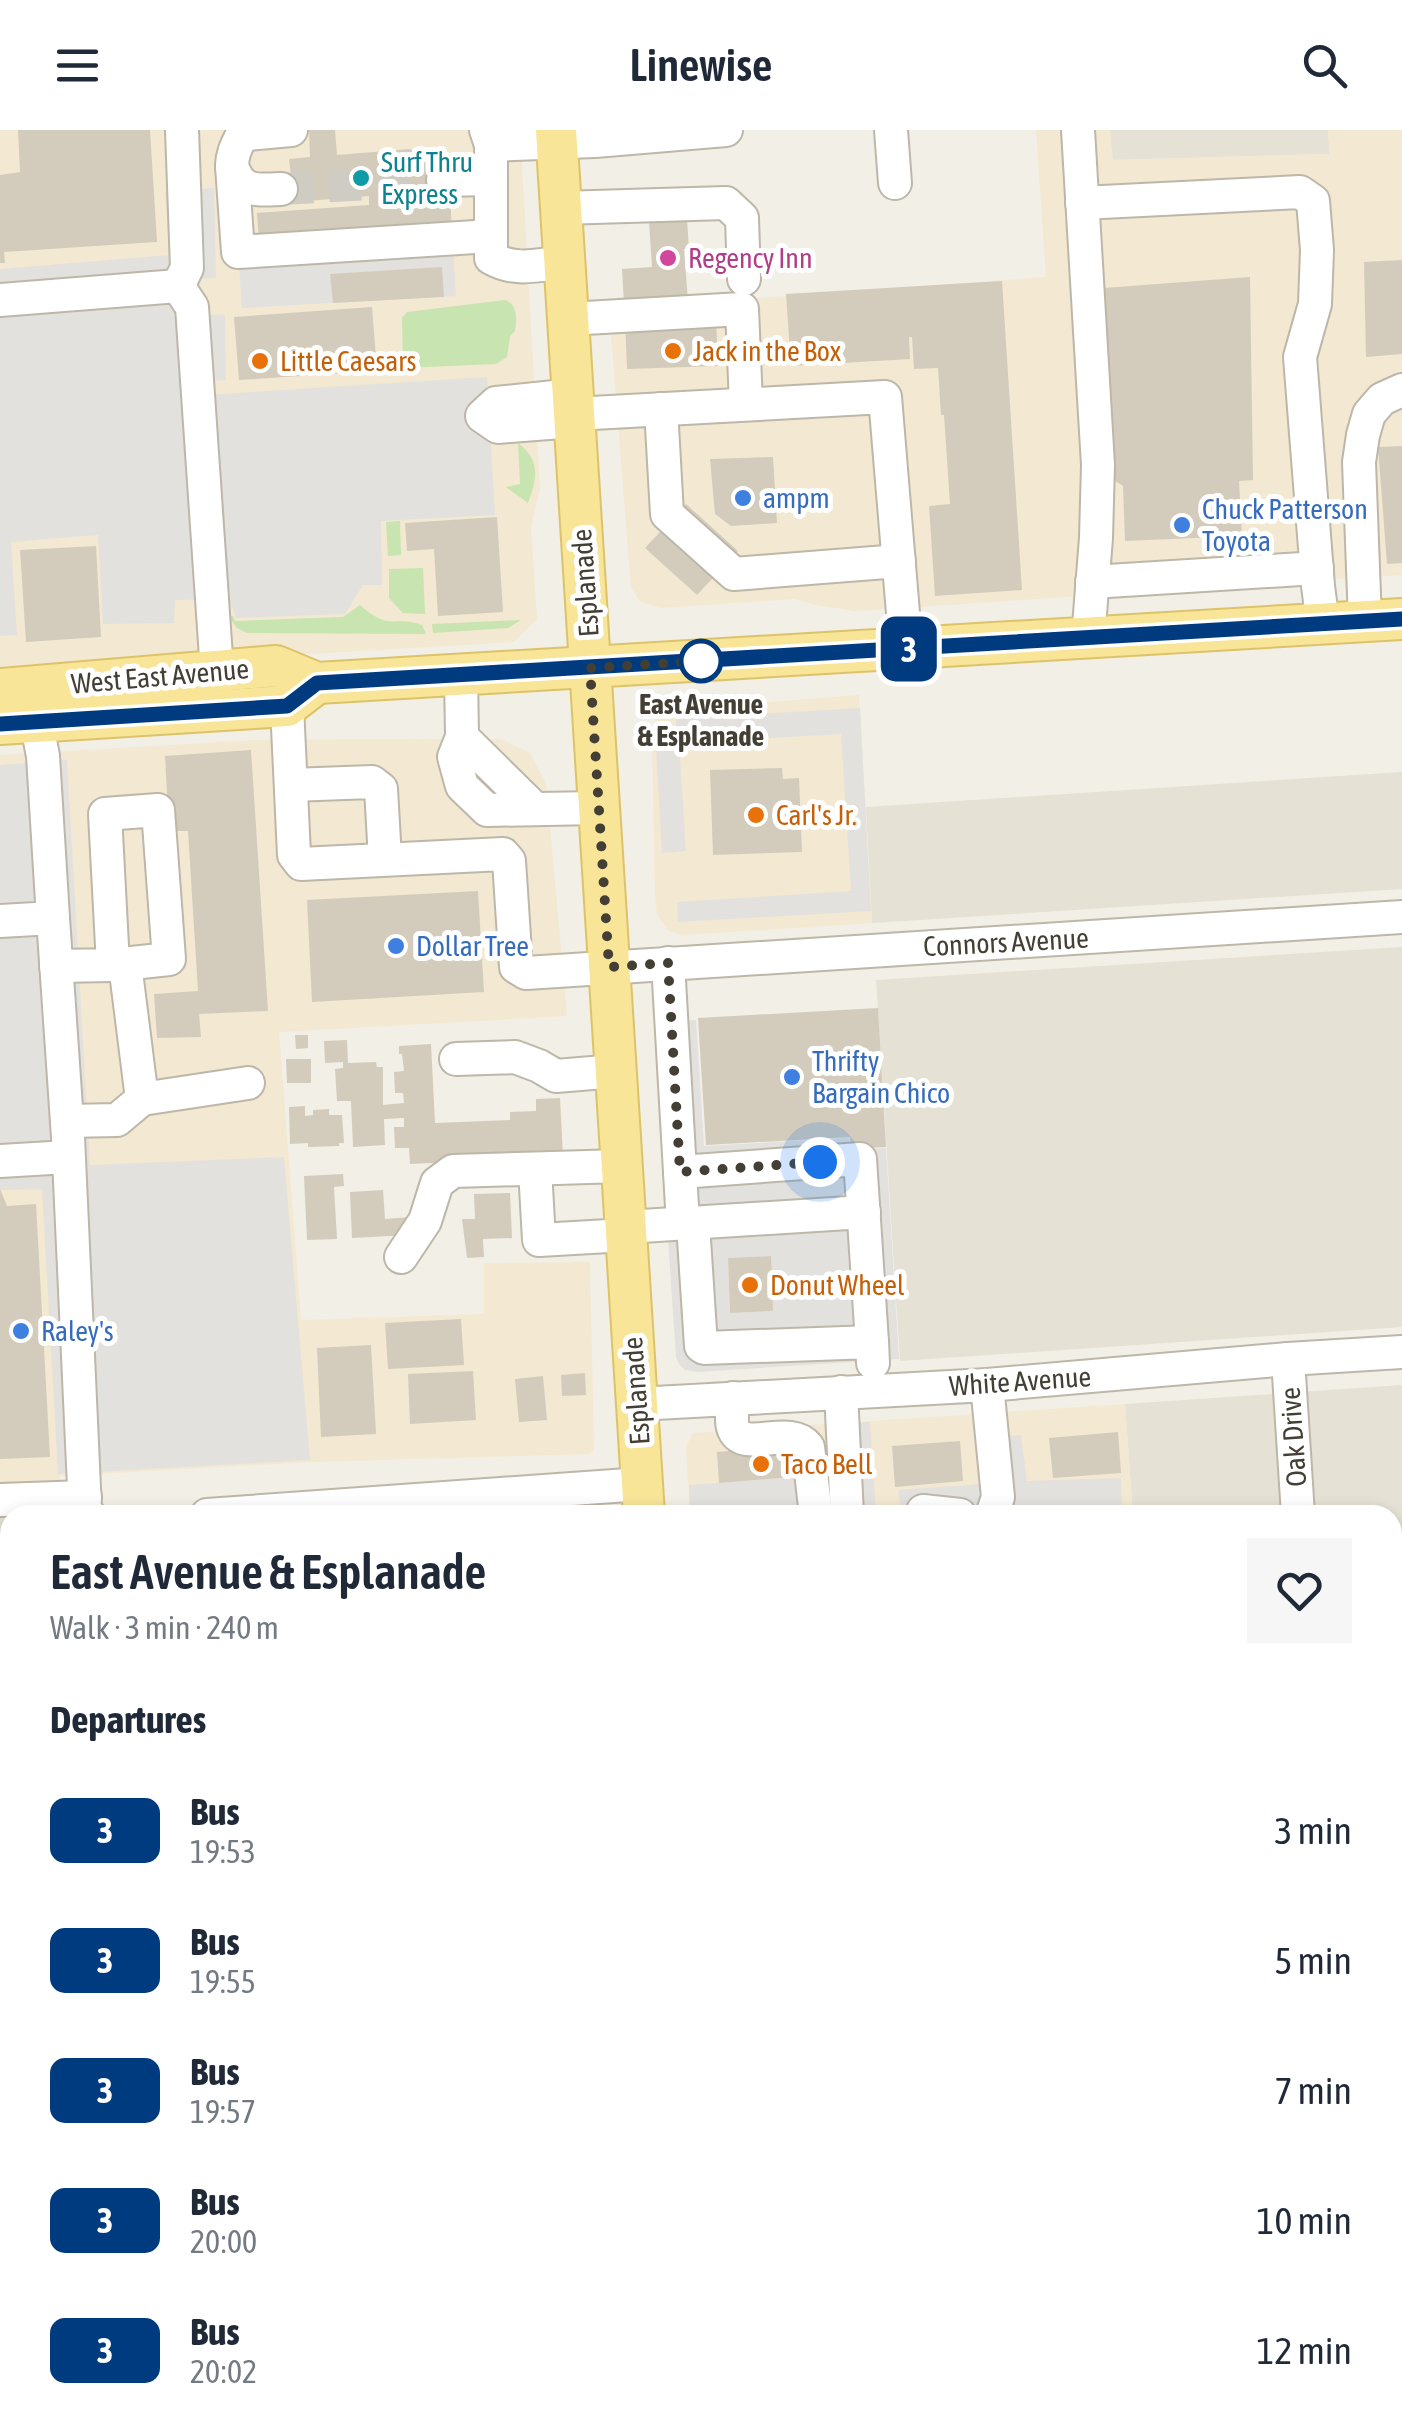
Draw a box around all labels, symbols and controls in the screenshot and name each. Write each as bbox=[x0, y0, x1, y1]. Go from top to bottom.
icon: menu bbox=[50, 38, 105, 93]
icon: search bbox=[1297, 38, 1352, 93]
text: Linewise bbox=[629, 39, 773, 91]
place label: Surf Thru Express bbox=[381, 146, 473, 210]
marker: Surf Thru Express bbox=[350, 167, 372, 189]
place label: Regency Inn bbox=[688, 242, 813, 274]
marker: Regency Inn bbox=[657, 247, 679, 269]
place label: Jack in the Box bbox=[693, 335, 841, 367]
marker: Jack in the Box bbox=[662, 340, 684, 362]
place label: Little Caesars bbox=[280, 345, 416, 377]
marker: Little Caesars bbox=[249, 350, 271, 372]
place label: ampm bbox=[763, 482, 830, 514]
marker: ampm bbox=[732, 487, 754, 509]
place label: Chuck Patterson Toyota bbox=[1202, 493, 1368, 557]
marker: Chuck Patterson Toyota bbox=[1171, 514, 1193, 536]
street label: Esplanade bbox=[565, 528, 605, 638]
line badge: 3 bbox=[876, 616, 942, 682]
text: 3 bbox=[901, 629, 917, 669]
marker: East Avenue & Esplanade bbox=[680, 640, 722, 682]
street label: West East Avenue bbox=[70, 652, 250, 700]
place label: East Avenue & Esplanade bbox=[638, 688, 764, 752]
place label: Carl's Jr. bbox=[776, 799, 857, 831]
marker: Carl's Jr. bbox=[745, 804, 767, 826]
street label: Connors Avenue bbox=[922, 922, 1090, 962]
place label: Dollar Tree bbox=[416, 930, 529, 962]
marker: Dollar Tree bbox=[385, 935, 407, 957]
place label: Thrifty Bargain Chico bbox=[812, 1045, 950, 1109]
marker: Thrifty Bargain Chico bbox=[781, 1066, 803, 1088]
your location bbox=[795, 1137, 845, 1187]
place label: Donut Wheel bbox=[770, 1269, 905, 1301]
marker: Donut Wheel bbox=[739, 1274, 761, 1296]
place label: Raley's bbox=[41, 1315, 114, 1347]
marker: Raley's bbox=[10, 1320, 32, 1342]
street label: Esplanade bbox=[616, 1336, 656, 1446]
street label: White Avenue bbox=[948, 1360, 1092, 1402]
street label: Oak Drive bbox=[1274, 1386, 1312, 1488]
place label: Taco Bell bbox=[781, 1448, 873, 1480]
marker: Taco Bell bbox=[750, 1453, 772, 1475]
button: heart bbox=[1247, 1538, 1352, 1643]
text: East Avenue & Esplanade bbox=[50, 1544, 486, 1599]
text: Walk · 3 min · 240 m bbox=[50, 1609, 279, 1646]
text: Departures bbox=[50, 1698, 206, 1741]
text: Bus bbox=[190, 1790, 240, 1833]
text: 3 min bbox=[1274, 1809, 1352, 1852]
text: 3 bbox=[97, 1810, 113, 1850]
text: 19:53 bbox=[190, 1833, 256, 1870]
text: Bus bbox=[190, 1920, 240, 1963]
text: 5 min bbox=[1274, 1939, 1352, 1982]
text: 3 bbox=[97, 1940, 113, 1980]
text: 19:55 bbox=[190, 1963, 256, 2000]
text: Bus bbox=[190, 2050, 240, 2093]
text: 7 min bbox=[1274, 2069, 1352, 2112]
text: 3 bbox=[97, 2070, 113, 2110]
text: 19:57 bbox=[190, 2093, 256, 2130]
text: Bus bbox=[190, 2180, 240, 2223]
text: 10 min bbox=[1257, 2199, 1352, 2242]
text: 3 bbox=[97, 2200, 113, 2240]
text: 20:00 bbox=[190, 2223, 257, 2260]
text: Bus bbox=[190, 2310, 240, 2353]
text: 12 min bbox=[1257, 2329, 1352, 2372]
text: 3 bbox=[97, 2330, 113, 2370]
text: 20:02 bbox=[190, 2353, 257, 2390]

